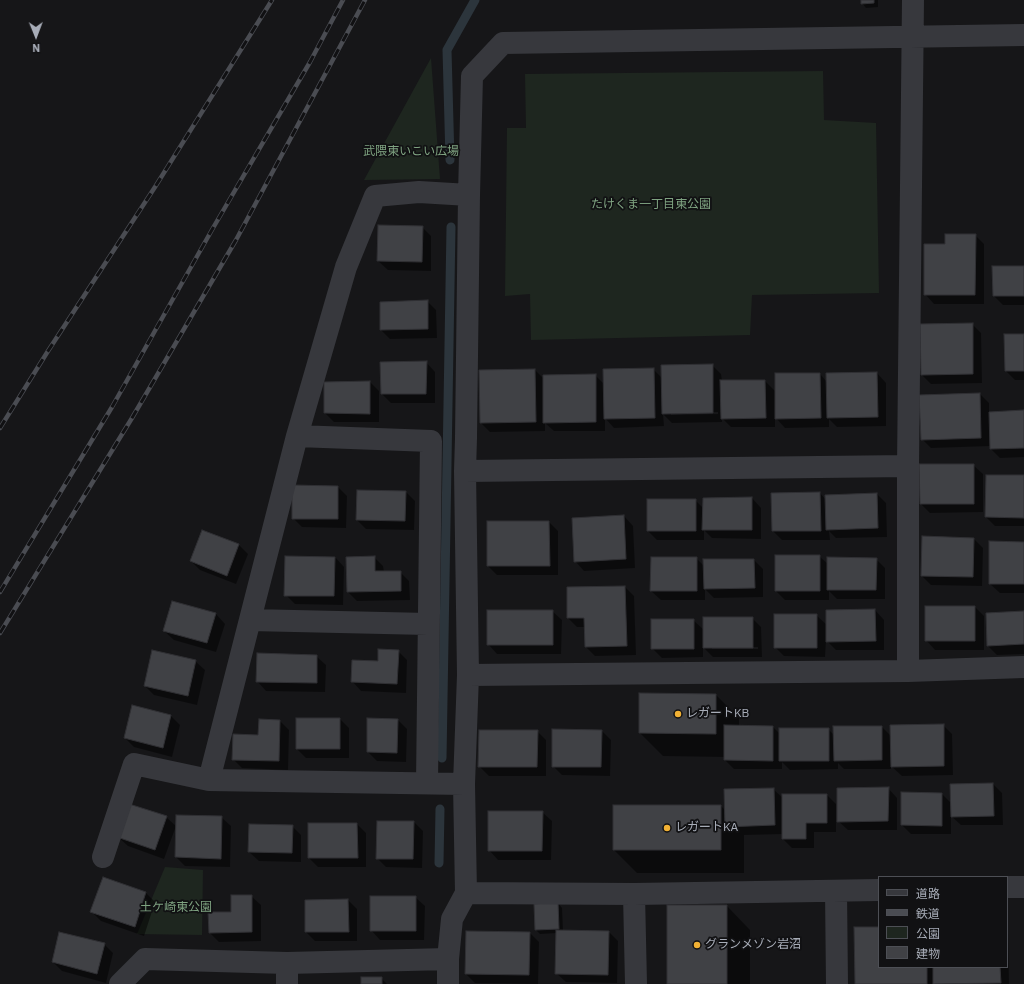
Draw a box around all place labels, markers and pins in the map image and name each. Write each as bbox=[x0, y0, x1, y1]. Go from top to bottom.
place label: レガートKB bbox=[686, 707, 749, 721]
marker: レガートKB bbox=[673, 709, 683, 719]
place label: レガートKA bbox=[675, 821, 738, 835]
marker: レガートKA bbox=[662, 823, 672, 833]
place label: グランメゾン岩沼 bbox=[705, 938, 801, 952]
marker: グランメゾン岩沼 bbox=[692, 940, 702, 950]

